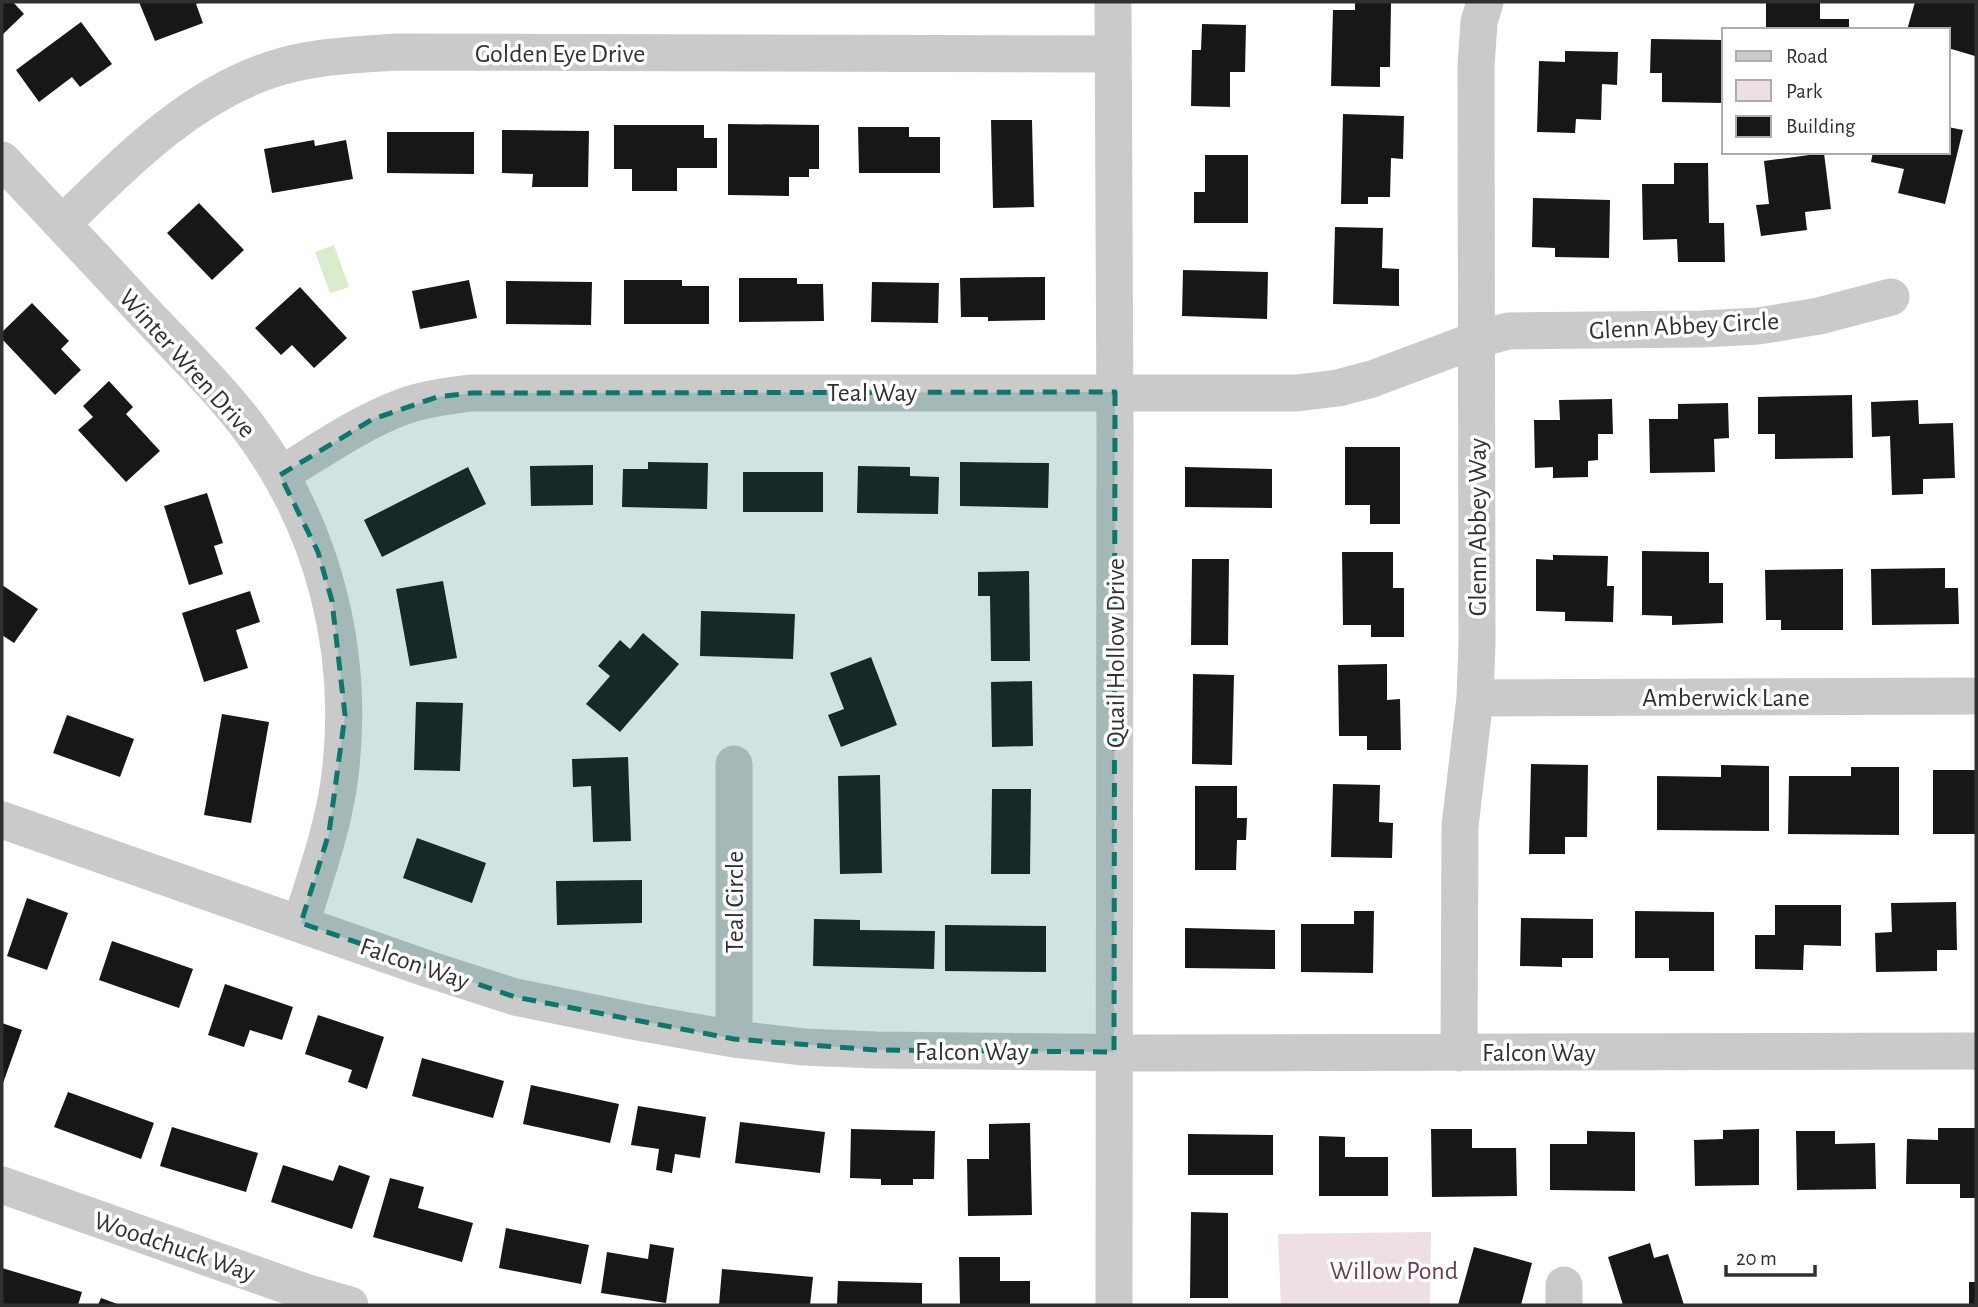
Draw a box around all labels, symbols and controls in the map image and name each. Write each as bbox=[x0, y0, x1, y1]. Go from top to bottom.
legend bbox=[1722, 28, 1950, 154]
street label: Golden Eye Drive bbox=[475, 41, 645, 67]
text: Road bbox=[1786, 46, 1828, 67]
text: Park bbox=[1786, 81, 1823, 102]
text: Building bbox=[1786, 116, 1856, 137]
street label: Winter Wren Drive bbox=[114, 284, 260, 443]
street label: Glenn Abbey Circle bbox=[1588, 308, 1780, 344]
street label: Teal Way bbox=[827, 380, 917, 406]
street label: Glenn Abbey Way bbox=[1465, 438, 1491, 616]
street label: Quail Hollow Drive bbox=[1103, 558, 1129, 748]
street label: Amberwick Lane bbox=[1642, 685, 1810, 711]
street label: Teal Circle bbox=[722, 851, 748, 953]
street label: Falcon Way bbox=[357, 933, 473, 995]
street label: Falcon Way bbox=[915, 1039, 1029, 1065]
street label: Falcon Way bbox=[1482, 1040, 1596, 1066]
street label: Woodchuck Way bbox=[91, 1207, 259, 1287]
scale bar bbox=[1726, 1234, 1815, 1278]
text: 20 m bbox=[1736, 1248, 1777, 1269]
park label: Willow Pond bbox=[1330, 1258, 1458, 1284]

